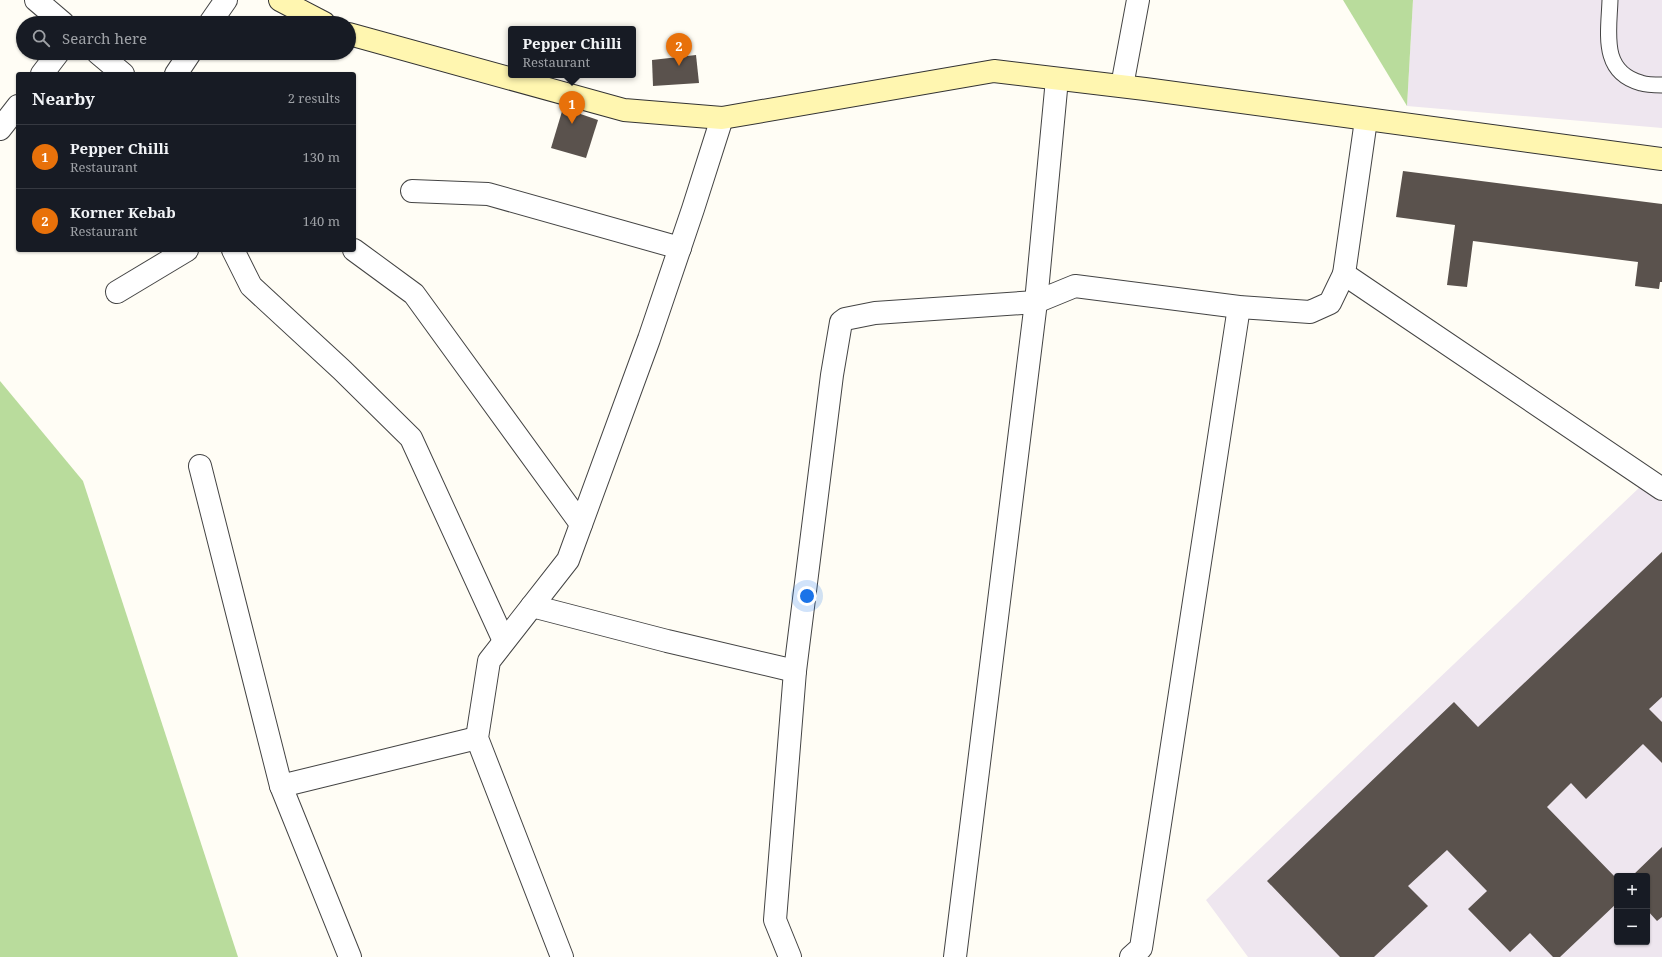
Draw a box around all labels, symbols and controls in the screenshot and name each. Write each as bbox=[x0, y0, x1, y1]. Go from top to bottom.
search box bbox=[16, 16, 356, 60]
popup bbox=[508, 26, 636, 78]
icon: search bbox=[30, 27, 52, 49]
text: Search here bbox=[62, 28, 147, 48]
text: Pepper Chilli bbox=[523, 33, 622, 53]
pin: 2 bbox=[666, 33, 692, 66]
text: Restaurant bbox=[523, 53, 590, 71]
text: Nearby bbox=[32, 87, 95, 110]
text: 2 results bbox=[288, 89, 340, 107]
pin: 1 bbox=[559, 91, 585, 124]
text: Pepper Chilli bbox=[70, 138, 169, 158]
text: 1 bbox=[41, 148, 49, 166]
text: 130 m bbox=[303, 148, 340, 166]
text: Restaurant bbox=[70, 158, 138, 176]
text: Korner Kebab bbox=[70, 202, 176, 222]
text: 2 bbox=[41, 212, 49, 230]
text: 140 m bbox=[303, 212, 340, 230]
text: Restaurant bbox=[70, 222, 138, 240]
your location bbox=[797, 586, 817, 606]
map controls bbox=[1614, 873, 1650, 945]
button: + bbox=[1614, 873, 1650, 909]
button: − bbox=[1614, 909, 1650, 945]

